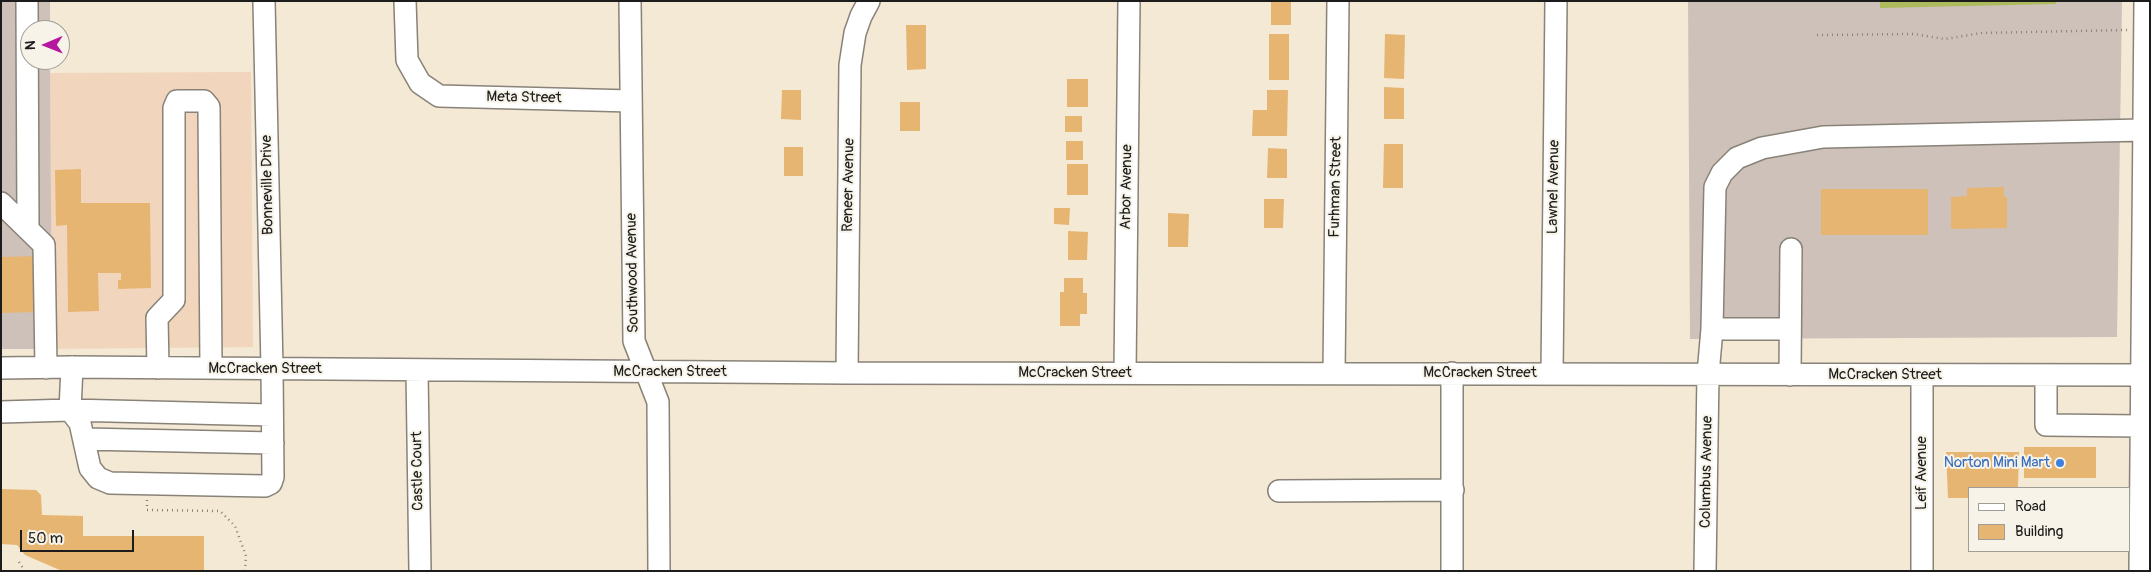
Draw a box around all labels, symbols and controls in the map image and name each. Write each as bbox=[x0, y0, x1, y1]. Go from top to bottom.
north arrow bbox=[20, 20, 70, 70]
text: N bbox=[22, 40, 39, 50]
street label: Meta Street bbox=[486, 88, 562, 108]
street label: Bonneville Drive bbox=[258, 135, 278, 235]
street label: Furhman Street bbox=[1326, 136, 1346, 238]
street label: Reneer Avenue bbox=[839, 138, 859, 232]
street label: Lawnel Avenue bbox=[1544, 140, 1564, 234]
street label: Arbor Avenue bbox=[1117, 144, 1137, 230]
street label: Southwood Avenue bbox=[623, 213, 643, 333]
street label: McCracken Street bbox=[208, 360, 322, 378]
street label: McCracken Street bbox=[613, 363, 727, 381]
street label: McCracken Street bbox=[1018, 364, 1132, 382]
street label: McCracken Street bbox=[1423, 364, 1537, 382]
street label: McCracken Street bbox=[1828, 366, 1942, 384]
street label: Columbus Avenue bbox=[1697, 416, 1717, 528]
street label: Castle Court bbox=[408, 431, 428, 511]
street label: Leif Avenue bbox=[1913, 436, 1931, 510]
place label: Norton Mini Mart bbox=[1944, 454, 2050, 472]
marker: Norton Mini Mart bbox=[2054, 457, 2066, 469]
legend bbox=[1968, 487, 2131, 552]
text: Road bbox=[2015, 497, 2046, 516]
scale bar bbox=[22, 520, 136, 552]
text: Building bbox=[2015, 522, 2063, 541]
text: 50 m bbox=[28, 529, 63, 548]

